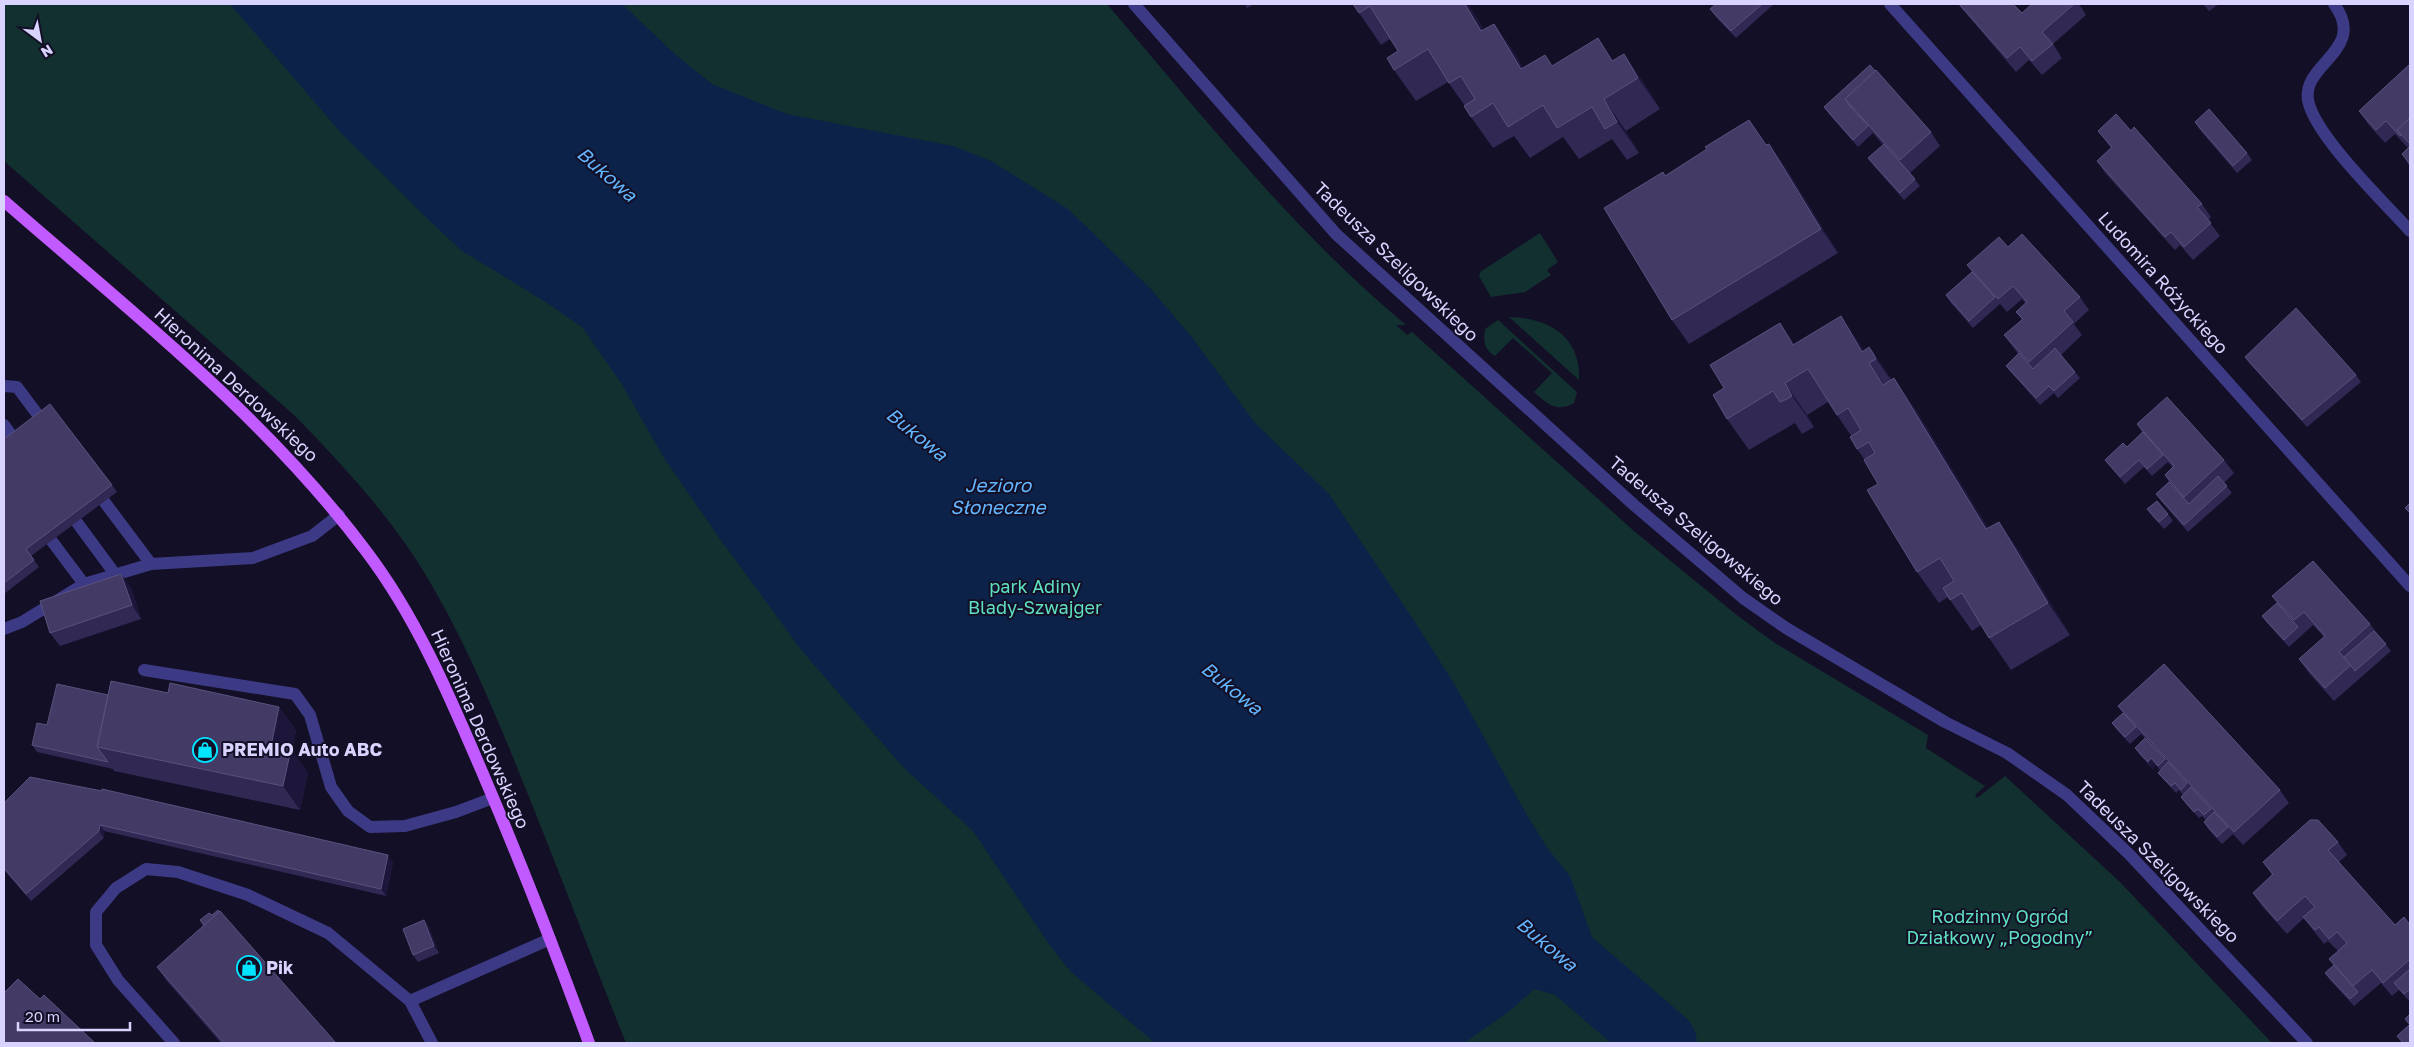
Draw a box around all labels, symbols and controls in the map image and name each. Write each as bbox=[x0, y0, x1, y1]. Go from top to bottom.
north arrow bbox=[15, 15, 65, 65]
text: N bbox=[38, 41, 56, 61]
water label: Bukowa bbox=[573, 141, 643, 207]
street label: Tadeusza Szeligowskiego bbox=[1310, 177, 1484, 346]
street label: Ludomira Różyckiego bbox=[2094, 207, 2233, 358]
street label: Hieronima Derdowskiego bbox=[150, 303, 323, 466]
water label: Bukowa bbox=[882, 402, 953, 466]
street label: Tadeusza Szeligowskiego bbox=[1605, 451, 1788, 609]
water label: Jezioro Słoneczne bbox=[950, 473, 1048, 518]
park label: park Adiny Blady-Szwajger bbox=[968, 575, 1102, 618]
street label: Hieronima Derdowskiego bbox=[427, 625, 535, 832]
water label: Bukowa bbox=[1197, 656, 1268, 720]
shop icon: PREMIO Auto ABC bbox=[192, 737, 218, 763]
place label: PREMIO Auto ABC bbox=[222, 738, 382, 760]
street label: Tadeusza Szeligowskiego bbox=[2073, 776, 2244, 947]
park label: Rodzinny Ogród Działkowy „Pogodny” bbox=[1907, 905, 2093, 948]
water label: Bukowa bbox=[1513, 912, 1583, 976]
shop icon: Pik bbox=[236, 955, 262, 981]
place label: Pik bbox=[266, 956, 294, 978]
scale bar bbox=[18, 1000, 130, 1032]
text: 20 m bbox=[25, 1007, 60, 1025]

